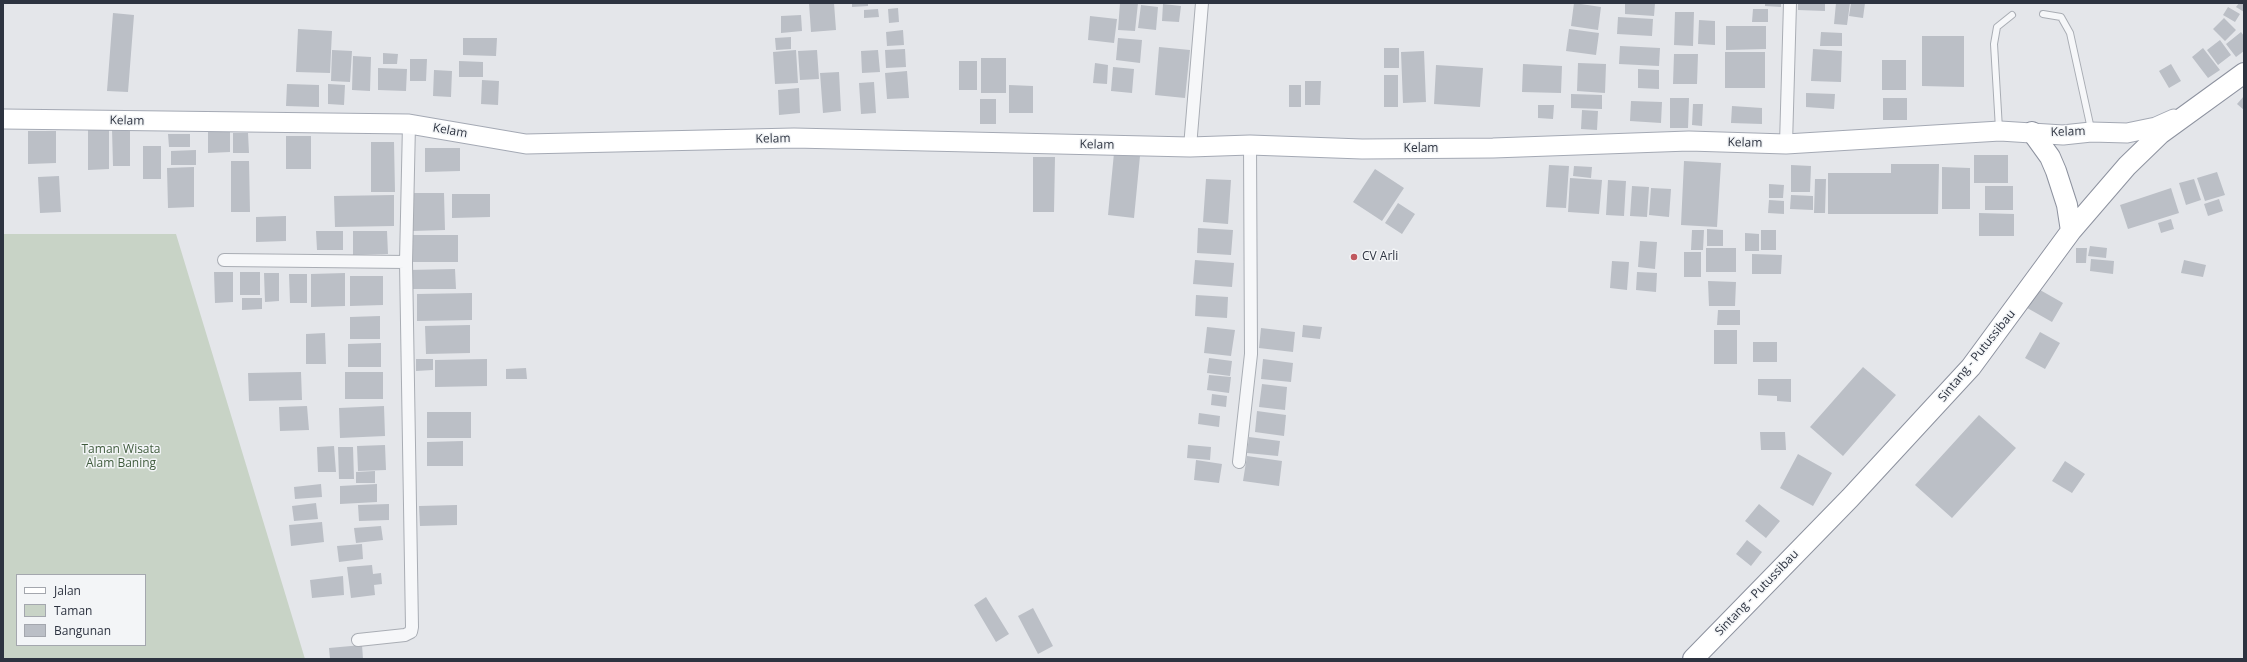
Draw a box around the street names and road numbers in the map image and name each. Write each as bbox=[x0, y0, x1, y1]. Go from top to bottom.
street label: Kelam bbox=[109, 113, 145, 129]
street label: Kelam bbox=[432, 121, 468, 141]
street label: Kelam bbox=[2050, 124, 2086, 140]
street label: Kelam bbox=[755, 131, 791, 147]
street label: Kelam bbox=[1727, 135, 1763, 151]
street label: Kelam bbox=[1079, 137, 1115, 153]
street label: Kelam bbox=[1404, 142, 1438, 156]
street label: Sintang - Putussibau bbox=[1936, 307, 2018, 405]
street label: Sintang - Putussibau bbox=[1712, 547, 1802, 639]

